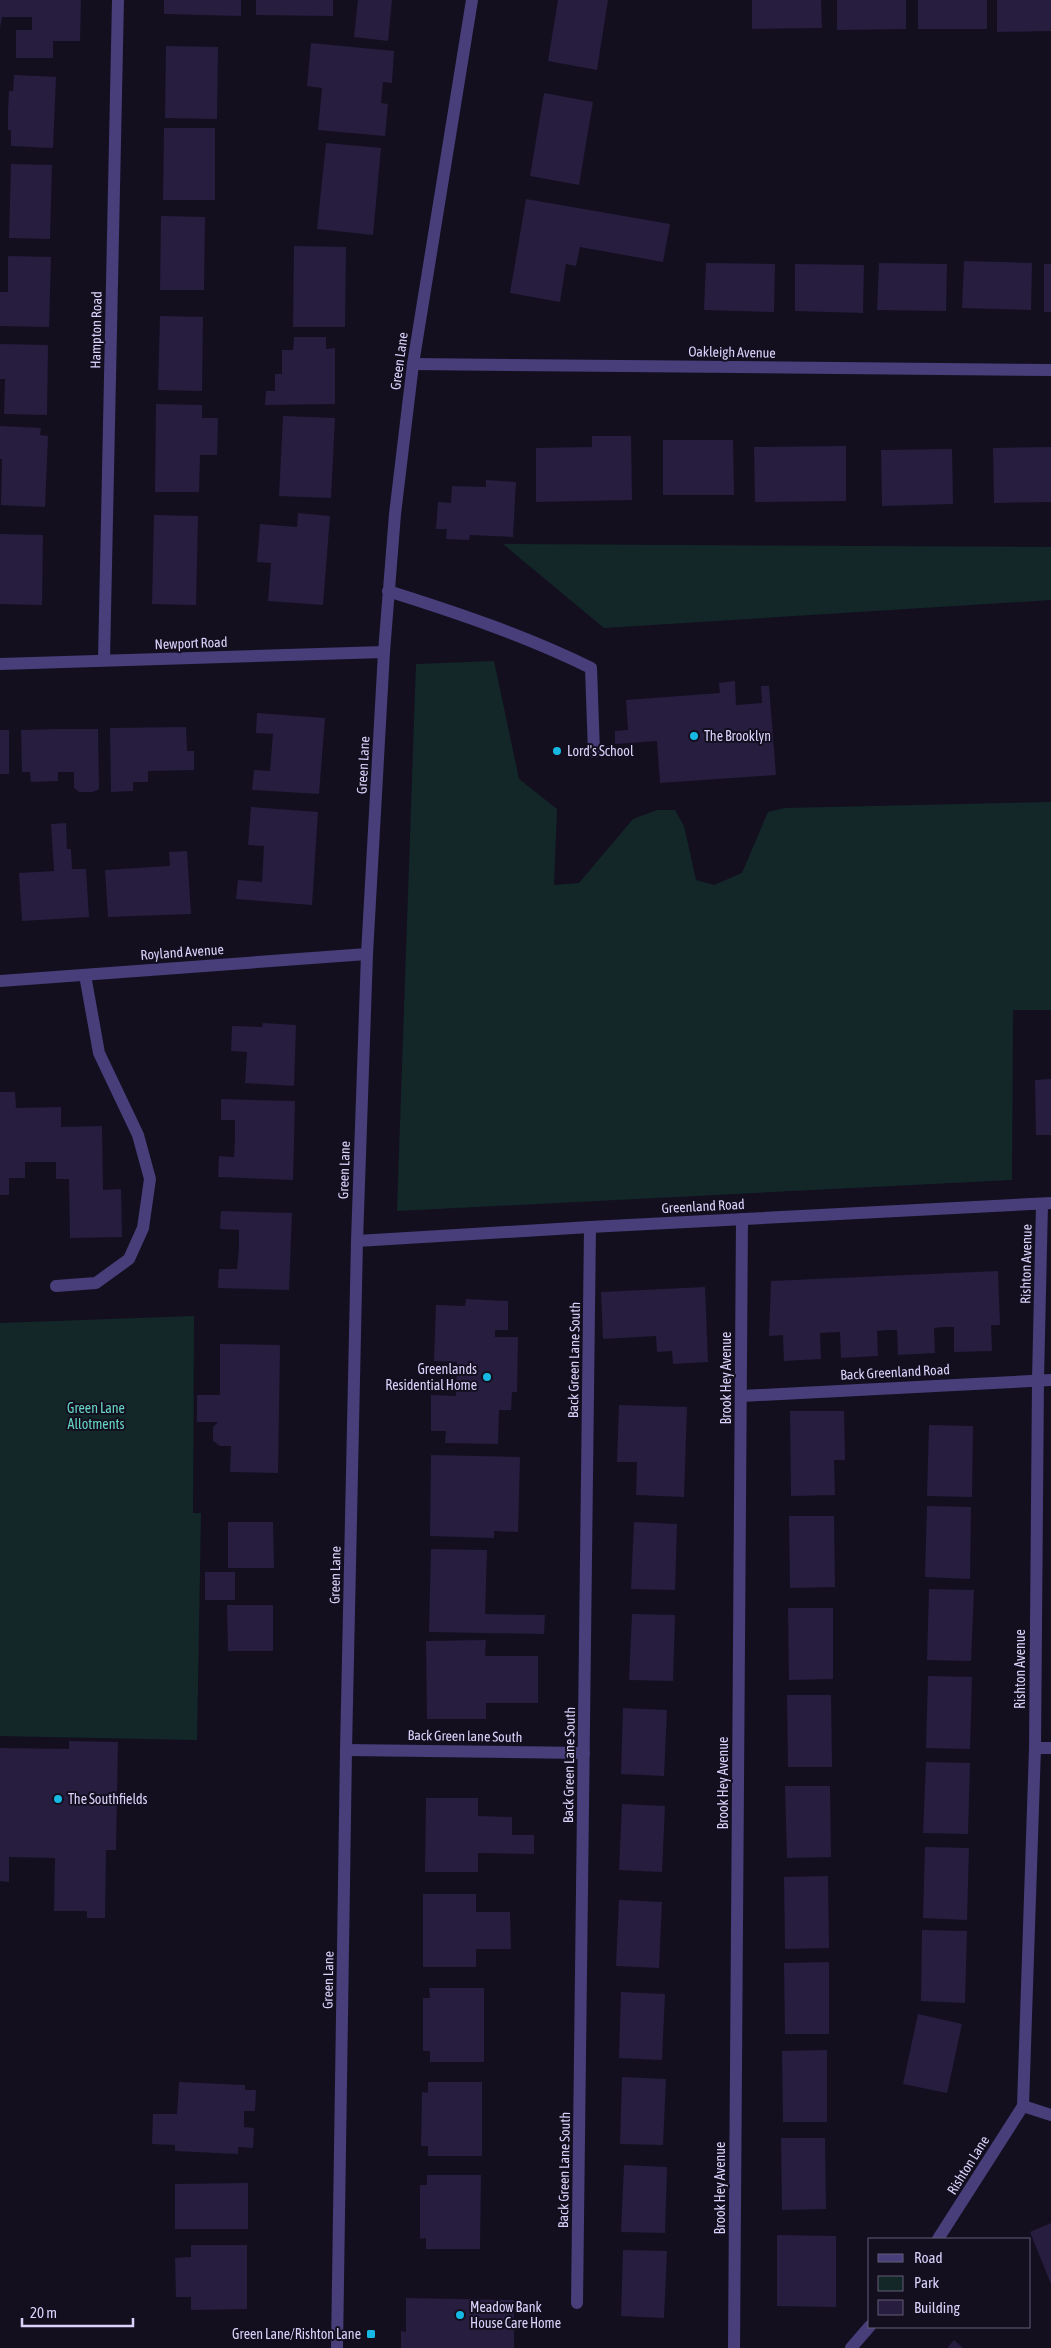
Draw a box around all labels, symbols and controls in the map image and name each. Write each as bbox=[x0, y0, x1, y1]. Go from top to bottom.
street label: Hampton Road bbox=[87, 291, 105, 369]
street label: Green Lane bbox=[387, 331, 411, 391]
street label: Oakleigh Avenue bbox=[688, 343, 776, 361]
street label: Newport Road bbox=[154, 634, 228, 652]
place label: The Brooklyn bbox=[704, 728, 771, 744]
marker: The Brooklyn bbox=[688, 730, 700, 742]
street label: Green Lane bbox=[353, 736, 373, 794]
place label: Lord's School bbox=[567, 743, 634, 759]
marker: Lord's School bbox=[551, 745, 563, 757]
street label: Royland Avenue bbox=[140, 941, 224, 963]
street label: Green Lane bbox=[335, 1141, 353, 1199]
street label: Greenland Road bbox=[661, 1196, 745, 1216]
street label: Rishton Avenue bbox=[1017, 1224, 1035, 1304]
street label: Back Green Lane South bbox=[565, 1302, 583, 1418]
street label: Brook Hey Avenue bbox=[718, 1332, 734, 1424]
place label: Greenlands Residential Home bbox=[385, 1361, 477, 1393]
street label: Back Greenland Road bbox=[840, 1361, 950, 1383]
marker: Greenlands Residential Home bbox=[481, 1371, 493, 1383]
park label: Green Lane Allotments bbox=[67, 1400, 125, 1432]
street label: Green Lane bbox=[326, 1546, 344, 1604]
street label: Rishton Avenue bbox=[1012, 1629, 1028, 1709]
street label: Back Green Lane South bbox=[560, 1707, 578, 1823]
street label: Back Green lane South bbox=[408, 1727, 522, 1745]
street label: Brook Hey Avenue bbox=[715, 1737, 731, 1829]
place label: The Southfields bbox=[68, 1791, 148, 1807]
marker: The Southfields bbox=[52, 1793, 64, 1805]
street label: Green Lane bbox=[319, 1951, 337, 2009]
street label: Back Green Lane South bbox=[555, 2112, 573, 2228]
street label: Rishton Lane bbox=[944, 2133, 992, 2197]
street label: Brook Hey Avenue bbox=[712, 2142, 728, 2234]
legend bbox=[868, 2238, 1031, 2328]
text: Road bbox=[914, 2249, 943, 2266]
text: Park bbox=[914, 2274, 939, 2291]
scale bar bbox=[22, 2296, 134, 2328]
place label: Meadow Bank House Care Home bbox=[470, 2299, 561, 2331]
text: Building bbox=[914, 2299, 960, 2316]
text: 20 m bbox=[30, 2304, 57, 2321]
marker: Meadow Bank House Care Home bbox=[454, 2309, 466, 2321]
place label: Green Lane/Rishton Lane bbox=[232, 2326, 361, 2342]
marker: Green Lane/Rishton Lane bbox=[365, 2328, 377, 2340]

